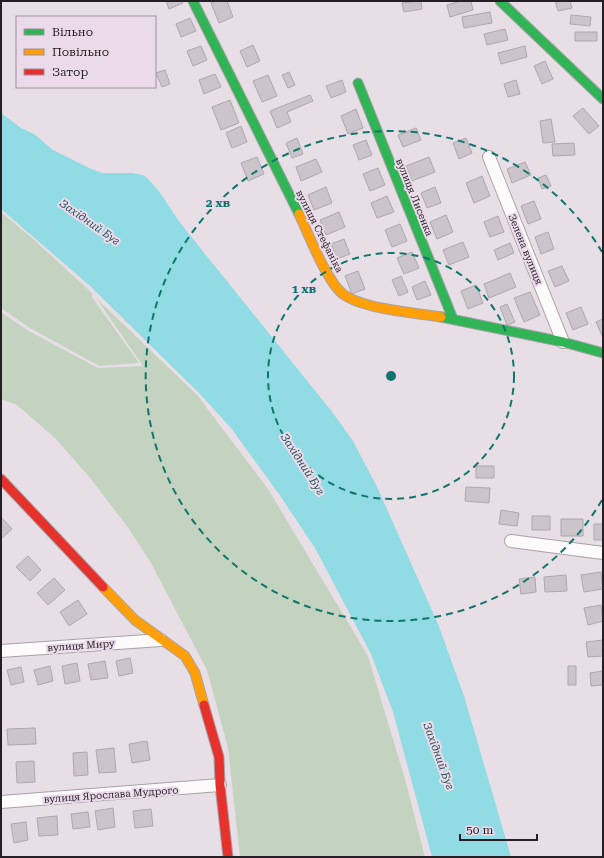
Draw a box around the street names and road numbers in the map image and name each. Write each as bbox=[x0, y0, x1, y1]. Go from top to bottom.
street label: вулиця Лисенка bbox=[394, 157, 435, 238]
street label: вулиця Стефаніка bbox=[294, 188, 345, 275]
street label: Зелена вулиця bbox=[506, 212, 545, 286]
street label: вулиця Миру bbox=[47, 638, 115, 653]
street label: вулиця Ярослава Мудрого bbox=[43, 784, 179, 805]

